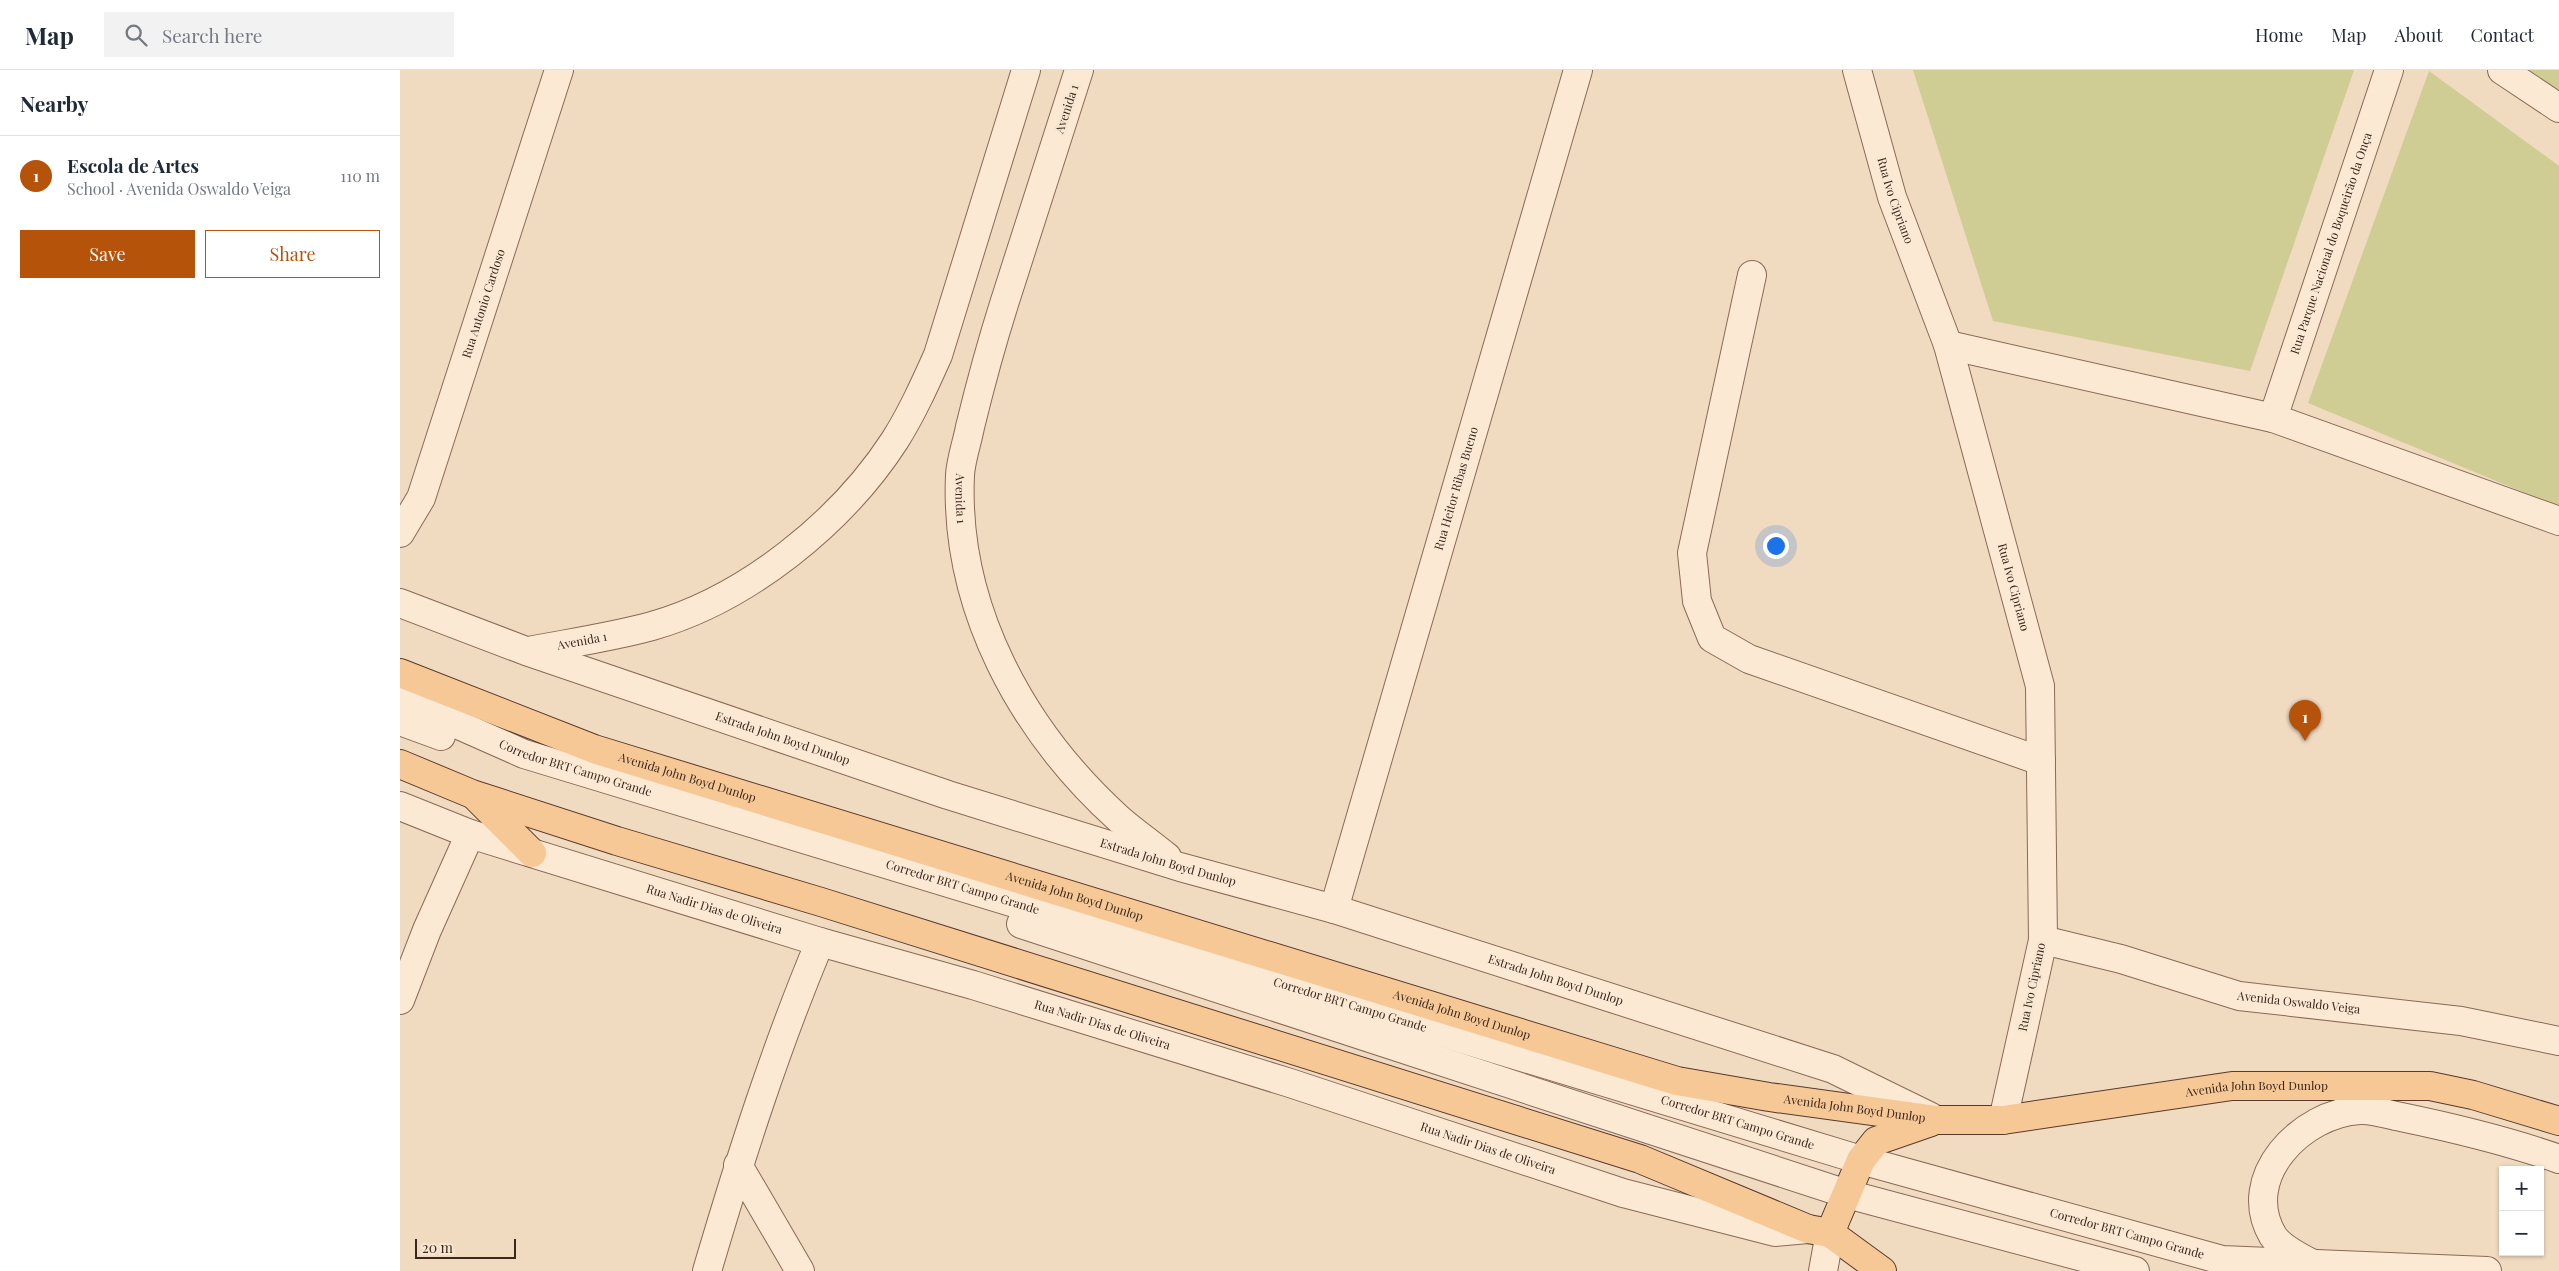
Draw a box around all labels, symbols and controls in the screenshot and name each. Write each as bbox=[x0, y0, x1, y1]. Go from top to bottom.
search box bbox=[104, 12, 454, 57]
text: Map bbox=[25, 19, 74, 51]
icon: search bbox=[122, 21, 150, 49]
text: Search here bbox=[162, 22, 262, 48]
text: Home bbox=[2255, 23, 2303, 47]
text: Map bbox=[2331, 23, 2366, 47]
text: About bbox=[2394, 23, 2443, 47]
text: Contact bbox=[2471, 23, 2534, 47]
street label: Avenida 1 bbox=[1050, 82, 1082, 136]
text: Nearby bbox=[20, 89, 89, 117]
street label: Rua Parque Nacional do Boqueirão da Onça bbox=[2286, 130, 2375, 356]
text: Escola de Artes bbox=[67, 152, 199, 178]
street label: Rua Ivo Cipriano bbox=[1874, 155, 1918, 246]
text: 1 bbox=[33, 165, 39, 186]
text: 110 m bbox=[340, 165, 380, 186]
text: School · Avenida Oswaldo Veiga bbox=[67, 178, 291, 199]
button: Save bbox=[20, 230, 195, 278]
button: Share bbox=[205, 230, 380, 278]
street label: Rua Antonio Cardoso bbox=[458, 246, 508, 360]
street label: Rua Heitor Ribas Bueno bbox=[1430, 424, 1481, 552]
street label: Avenida 1 bbox=[953, 472, 970, 525]
your location bbox=[1763, 533, 1789, 559]
street label: Rua Ivo Cipriano bbox=[1995, 541, 2034, 633]
street label: Avenida 1 bbox=[555, 628, 609, 653]
pin: 1 bbox=[2289, 700, 2321, 741]
street label: Estrada John Boyd Dunlop bbox=[714, 707, 852, 768]
street label: Corredor BRT Campo Grande bbox=[497, 735, 654, 799]
street label: Avenida John Boyd Dunlop bbox=[616, 748, 758, 805]
street label: Estrada John Boyd Dunlop bbox=[1098, 834, 1238, 889]
street label: Corredor BRT Campo Grande bbox=[884, 855, 1042, 917]
street label: Avenida John Boyd Dunlop bbox=[1003, 866, 1146, 924]
street label: Rua Nadir Dias de Oliveira bbox=[645, 880, 785, 937]
street label: Rua Ivo Cipriano bbox=[2014, 941, 2048, 1033]
street label: Estrada John Boyd Dunlop bbox=[1486, 950, 1626, 1008]
street label: Corredor BRT Campo Grande bbox=[1272, 973, 1429, 1035]
street label: Avenida John Boyd Dunlop bbox=[1390, 985, 1533, 1043]
street label: Avenida Oswaldo Veiga bbox=[2236, 987, 2361, 1017]
street label: Rua Nadir Dias de Oliveira bbox=[1033, 995, 1173, 1053]
street label: Avenida John Boyd Dunlop bbox=[2183, 1077, 2328, 1100]
street label: Avenida John Boyd Dunlop bbox=[1782, 1090, 1927, 1125]
street label: Corredor BRT Campo Grande bbox=[1659, 1091, 1817, 1152]
street label: Rua Nadir Dias de Oliveira bbox=[1419, 1118, 1558, 1177]
map controls bbox=[2499, 1166, 2544, 1256]
button: + bbox=[2499, 1166, 2544, 1211]
street label: Corredor BRT Campo Grande bbox=[2048, 1204, 2206, 1262]
button: − bbox=[2499, 1211, 2544, 1256]
scale bar bbox=[415, 1236, 516, 1259]
text: 20 m bbox=[422, 1238, 453, 1257]

